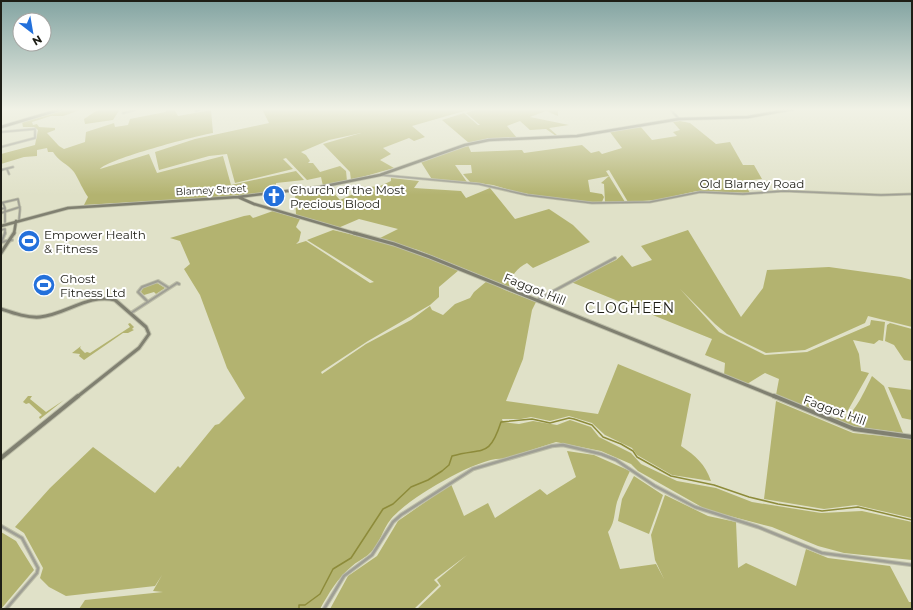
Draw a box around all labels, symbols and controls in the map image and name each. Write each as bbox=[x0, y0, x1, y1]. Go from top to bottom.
north arrow bbox=[12, 12, 52, 52]
text: N bbox=[30, 32, 45, 49]
street label: Old Blarney Road bbox=[700, 176, 804, 191]
street label: Blarney Street bbox=[175, 182, 247, 198]
place label: Church of the Most Precious Blood bbox=[290, 182, 405, 211]
church icon: Church of the Most Precious Blood bbox=[261, 183, 287, 209]
place label: Empower Health & Fitness bbox=[44, 227, 146, 256]
sports icon: Empower Health & Fitness bbox=[16, 228, 42, 254]
street label: Faggot Hill bbox=[502, 270, 568, 308]
place label: Ghost Fitness Ltd bbox=[60, 271, 126, 300]
sports icon: Ghost Fitness Ltd bbox=[31, 272, 57, 298]
district label: CLOGHEEN bbox=[585, 299, 675, 317]
street label: Faggot Hill bbox=[801, 392, 869, 428]

